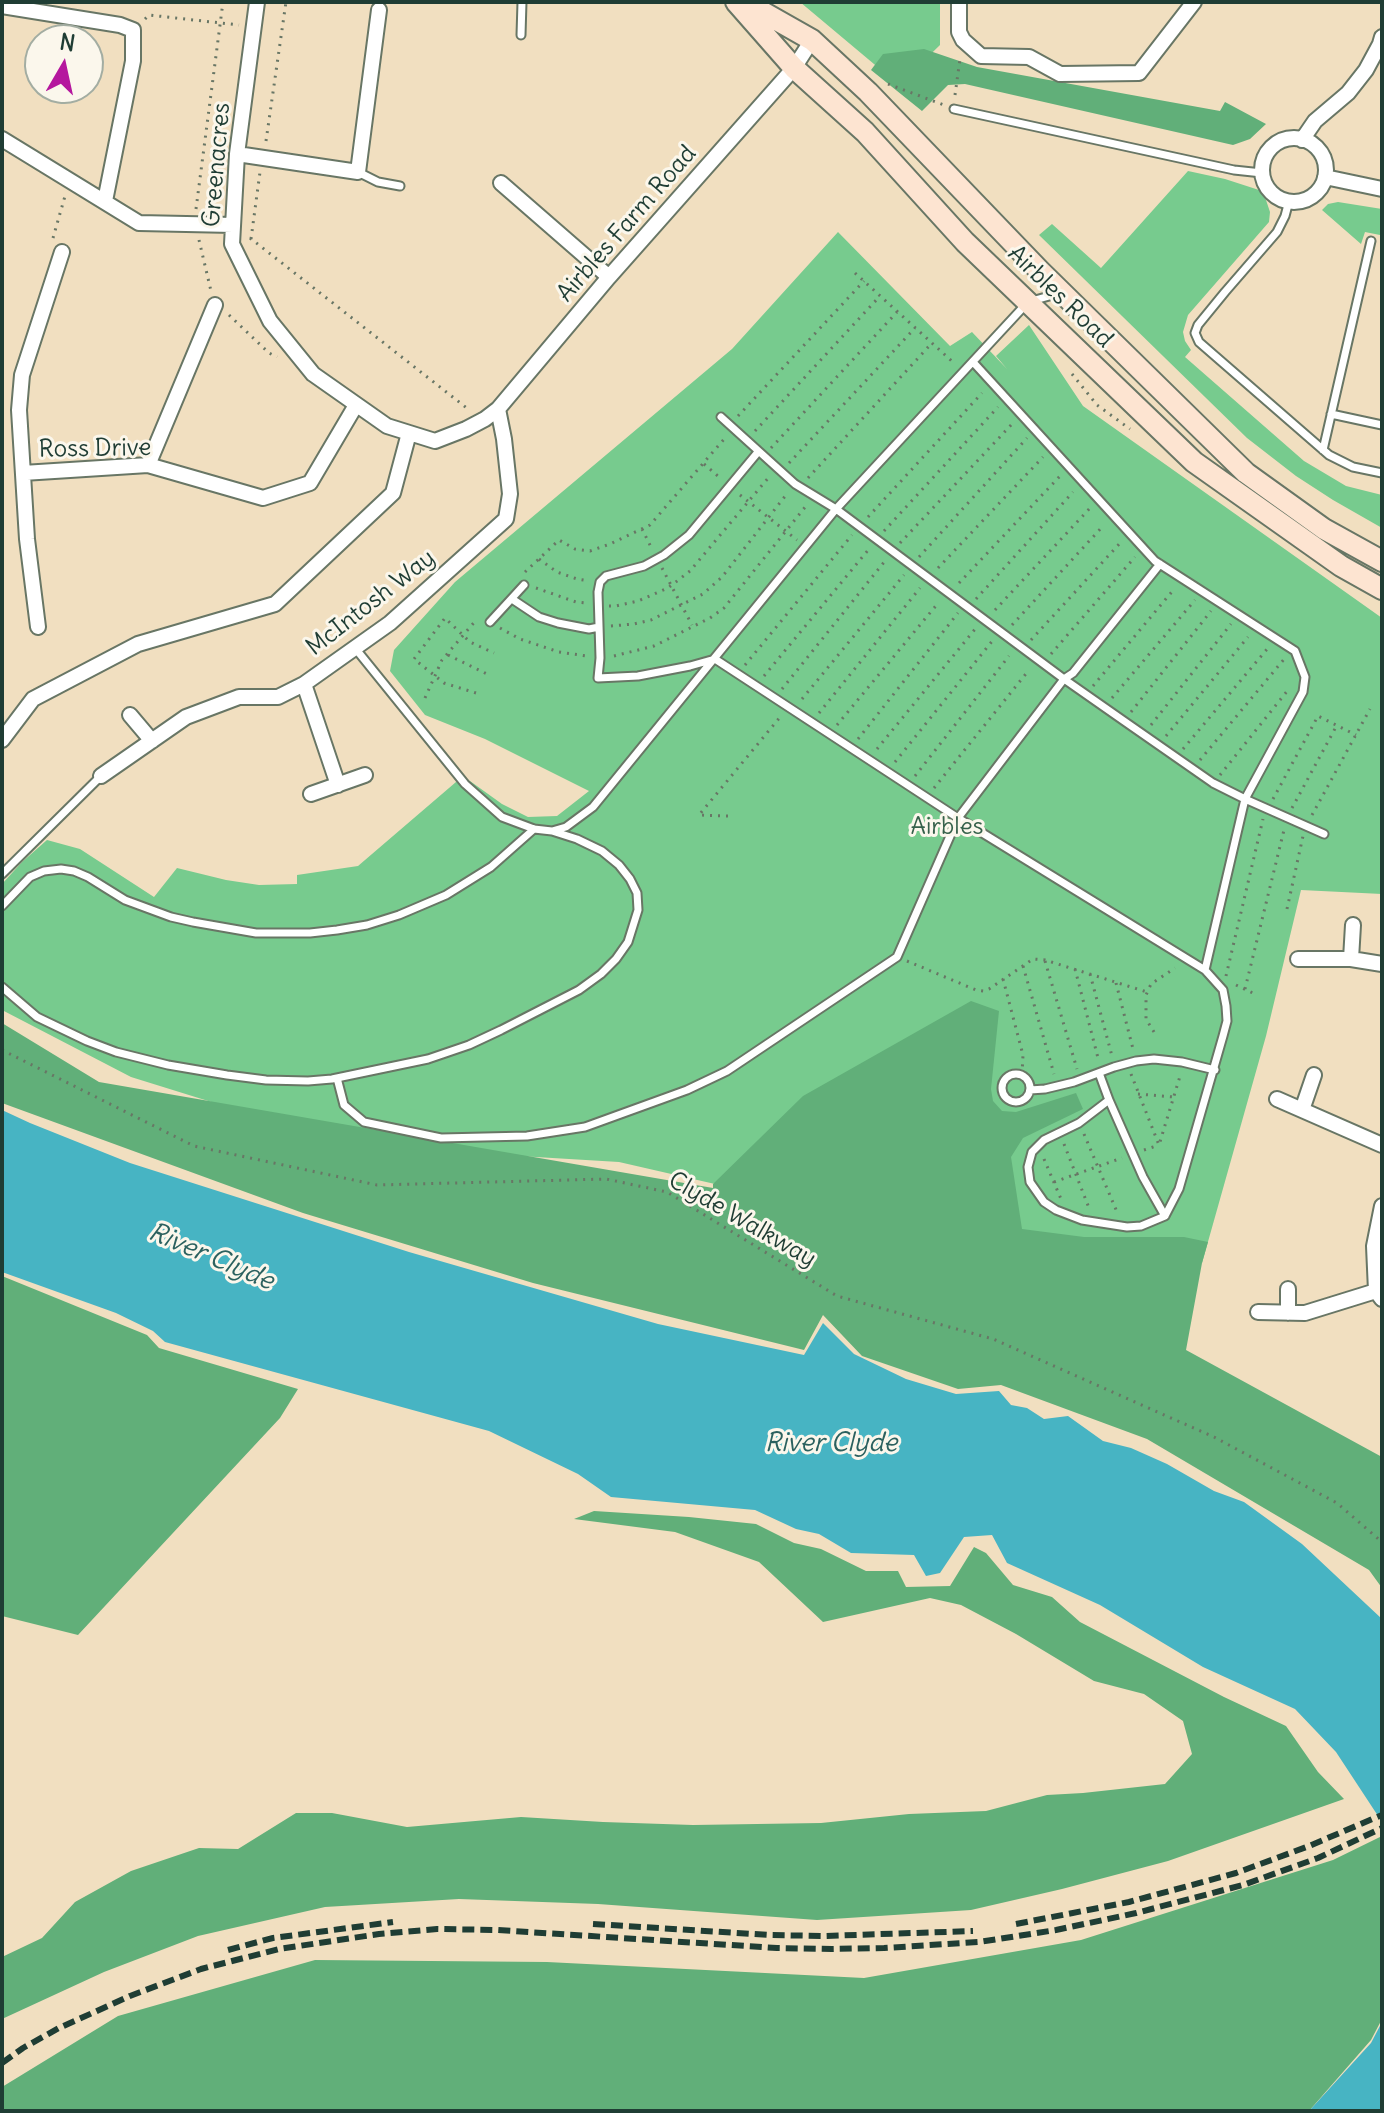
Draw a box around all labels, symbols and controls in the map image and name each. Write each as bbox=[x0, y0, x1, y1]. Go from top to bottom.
north arrow bbox=[24, 24, 104, 104]
text: N bbox=[58, 27, 77, 57]
street label: Greenacres bbox=[197, 102, 237, 228]
street label: Airbles Farm Road bbox=[551, 140, 703, 308]
street label: Airbles Road bbox=[1001, 240, 1119, 354]
street label: Ross Drive bbox=[38, 434, 152, 464]
street label: McIntosh Way bbox=[301, 544, 441, 662]
park label: Airbles bbox=[910, 813, 984, 841]
street label: Clyde Walkway bbox=[663, 1166, 821, 1274]
water label: River Clyde bbox=[144, 1217, 278, 1297]
water label: River Clyde bbox=[765, 1428, 897, 1460]

